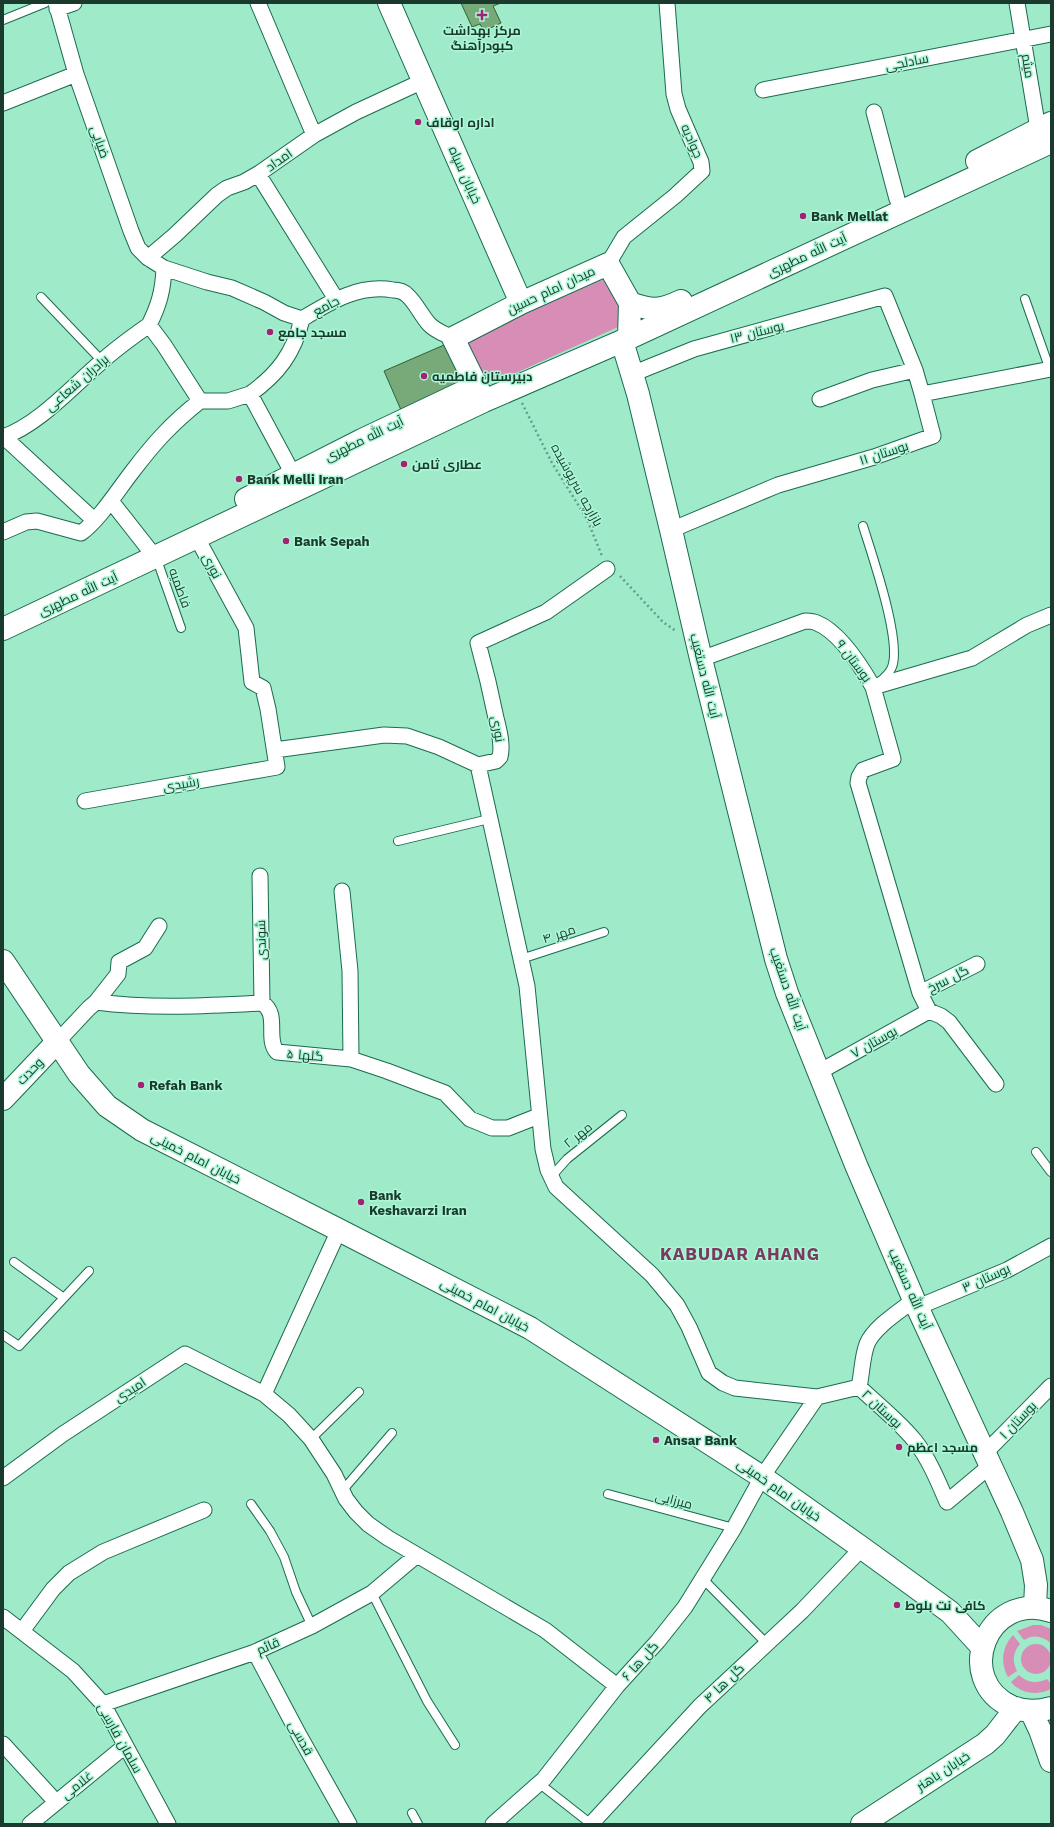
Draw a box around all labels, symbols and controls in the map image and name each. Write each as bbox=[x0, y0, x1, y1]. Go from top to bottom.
marker: مرکز بهداشت کبودرآهنگ bbox=[476, 9, 488, 21]
place label: مرکز بهداشت کبودرآهنگ bbox=[443, 23, 521, 54]
street label: سادلجی bbox=[884, 50, 930, 74]
street label: میثم bbox=[1017, 53, 1037, 80]
place label: اداره اوقاف bbox=[426, 115, 495, 131]
marker: اداره اوقاف bbox=[413, 117, 423, 127]
street label: جوادیه bbox=[678, 122, 706, 160]
street label: ضیایی bbox=[87, 124, 113, 160]
street label: خیابان سپاه bbox=[445, 144, 484, 206]
street label: امداد bbox=[263, 146, 295, 174]
place label: Bank Mellat bbox=[811, 209, 888, 224]
marker: Bank Mellat bbox=[798, 211, 808, 221]
street label: آیت الله مطهری bbox=[764, 229, 850, 280]
street label: میدان امام حسین bbox=[505, 263, 598, 319]
street label: جامع bbox=[310, 293, 342, 320]
street label: بوستان ۱۳ bbox=[728, 318, 786, 346]
place label: مسجد جامع bbox=[278, 325, 347, 341]
marker: مسجد جامع bbox=[265, 327, 275, 337]
street label: برادران شعاعی bbox=[42, 351, 112, 415]
place label: دبیرستان فاطمیه bbox=[432, 369, 532, 384]
marker: دبیرستان فاطمیه bbox=[419, 371, 429, 381]
street label: آیت الله مطهری bbox=[322, 412, 406, 465]
street label: بوستان ۱۱ bbox=[858, 438, 910, 468]
street label: بازارچه سرپوشیده bbox=[546, 441, 606, 530]
place label: عطاری ثامن bbox=[412, 457, 482, 472]
marker: عطاری ثامن bbox=[399, 459, 409, 469]
place label: Bank Melli Iran bbox=[247, 472, 344, 487]
marker: Bank Melli Iran bbox=[234, 474, 244, 484]
place label: Bank Sepah bbox=[294, 534, 370, 549]
marker: Bank Sepah bbox=[281, 536, 291, 546]
street label: نوری bbox=[199, 551, 225, 581]
street label: فاطمیه bbox=[166, 566, 194, 610]
street label: آیت الله مطهری bbox=[35, 568, 121, 619]
street label: آیت الله دستغیب bbox=[687, 632, 724, 721]
street label: بوستان ۹ bbox=[833, 637, 875, 685]
street label: نوری bbox=[488, 715, 508, 743]
street label: رشیدی bbox=[162, 773, 200, 795]
street label: شوندی bbox=[253, 920, 269, 960]
street label: مهر ۴ bbox=[541, 922, 577, 946]
street label: آیت الله دستغیب bbox=[767, 945, 810, 1033]
street label: گل سرخ bbox=[925, 962, 972, 997]
street label: بوستان ۷ bbox=[848, 1023, 900, 1061]
street label: گلها ۵ bbox=[286, 1046, 324, 1064]
street label: وحدت bbox=[14, 1054, 46, 1088]
place label: Refah Bank bbox=[149, 1078, 223, 1093]
marker: Refah Bank bbox=[136, 1080, 146, 1090]
street label: مهر ۲ bbox=[561, 1119, 595, 1151]
street label: خیابان امام خمینی bbox=[148, 1129, 243, 1189]
place label: Bank Keshavarzi Iran bbox=[369, 1188, 467, 1218]
marker: Bank Keshavarzi Iran bbox=[356, 1197, 366, 1207]
district label: KABUDAR AHANG bbox=[660, 1244, 820, 1264]
street label: آیت الله دستغیب bbox=[885, 1246, 936, 1332]
street label: بوستان ۳ bbox=[960, 1261, 1012, 1295]
street label: خیابان امام خمینی bbox=[437, 1275, 532, 1337]
street label: امیدی bbox=[112, 1374, 148, 1406]
street label: بوستان ۲ bbox=[859, 1387, 905, 1431]
street label: بوستان ۱ bbox=[996, 1398, 1040, 1442]
place label: Ansar Bank bbox=[664, 1433, 738, 1448]
marker: Ansar Bank bbox=[651, 1435, 661, 1445]
place label: مسجد اعظم bbox=[907, 1440, 978, 1457]
marker: مسجد اعظم bbox=[894, 1442, 904, 1452]
street label: خیابان امام خمینی bbox=[733, 1456, 824, 1526]
street label: میرزایی bbox=[654, 1488, 694, 1512]
place label: کافی نت بلوط bbox=[905, 1598, 986, 1614]
marker: کافی نت بلوط bbox=[892, 1600, 902, 1610]
street label: قائم bbox=[254, 1634, 283, 1660]
street label: گل ها ۶ bbox=[619, 1638, 661, 1684]
street label: گل ها ۴ bbox=[701, 1660, 747, 1706]
street label: سلمان فارسی bbox=[95, 1700, 145, 1776]
street label: قدسی bbox=[285, 1718, 317, 1758]
street label: خیابان باهنر bbox=[913, 1748, 973, 1794]
street label: غلامی bbox=[58, 1768, 96, 1802]

